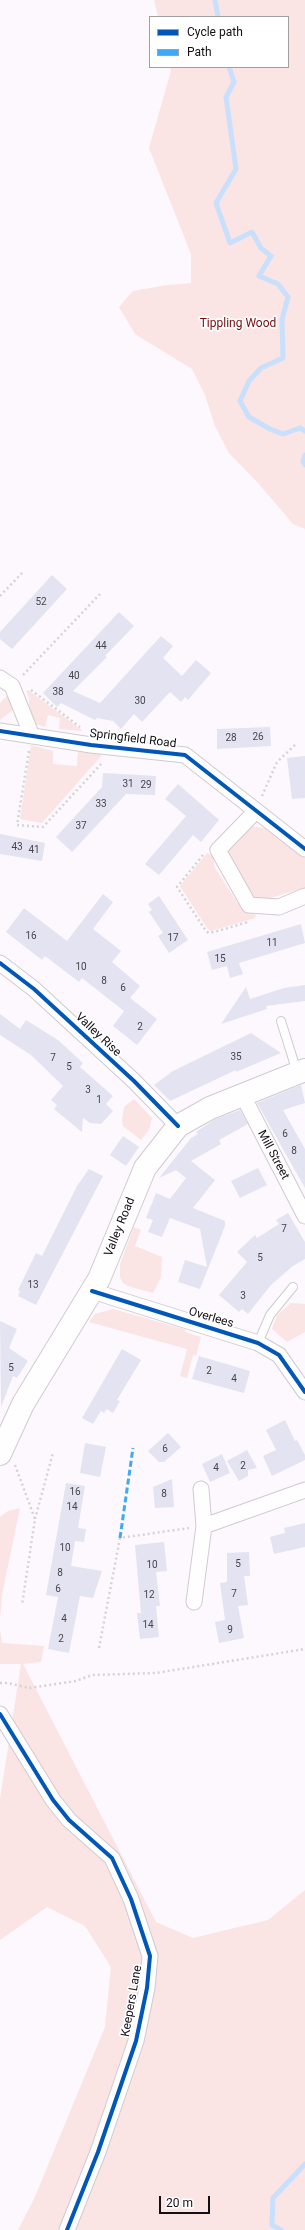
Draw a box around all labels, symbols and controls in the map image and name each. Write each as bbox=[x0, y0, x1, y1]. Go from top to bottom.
legend bbox=[149, 16, 289, 68]
text: Cycle path bbox=[187, 25, 243, 39]
text: Path bbox=[187, 45, 212, 59]
park label: Tippling Wood bbox=[200, 317, 276, 331]
house number: 52 bbox=[35, 596, 47, 608]
house number: 44 bbox=[95, 640, 107, 652]
house number: 40 bbox=[68, 670, 80, 682]
house number: 38 bbox=[52, 686, 64, 698]
house number: 30 bbox=[134, 695, 146, 707]
street label: Springfield Road bbox=[89, 727, 177, 751]
house number: 26 bbox=[252, 731, 264, 743]
house number: 28 bbox=[225, 732, 237, 744]
house number: 31 bbox=[122, 778, 134, 790]
house number: 29 bbox=[140, 779, 152, 791]
house number: 33 bbox=[95, 798, 107, 810]
house number: 37 bbox=[75, 820, 87, 832]
house number: 43 bbox=[11, 841, 23, 853]
house number: 41 bbox=[28, 844, 40, 856]
house number: 16 bbox=[25, 930, 37, 942]
house number: 17 bbox=[167, 932, 179, 944]
house number: 11 bbox=[266, 937, 278, 949]
house number: 15 bbox=[214, 953, 226, 965]
house number: 10 bbox=[75, 961, 87, 973]
house number: 8 bbox=[101, 975, 107, 987]
house number: 6 bbox=[120, 982, 126, 994]
street label: Valley Rise bbox=[72, 1010, 124, 1060]
house number: 2 bbox=[137, 1021, 143, 1033]
house number: 35 bbox=[230, 1051, 242, 1063]
house number: 7 bbox=[50, 1052, 56, 1064]
house number: 5 bbox=[66, 1061, 72, 1073]
house number: 3 bbox=[85, 1084, 91, 1096]
house number: 1 bbox=[96, 1094, 102, 1106]
street label: Mill Street bbox=[254, 1128, 292, 1182]
house number: 6 bbox=[282, 1128, 288, 1140]
house number: 8 bbox=[291, 1145, 297, 1157]
street label: Valley Road bbox=[102, 1195, 138, 1259]
house number: 7 bbox=[281, 1223, 287, 1235]
house number: 5 bbox=[257, 1252, 263, 1264]
house number: 13 bbox=[27, 1279, 39, 1291]
house number: 3 bbox=[240, 1290, 246, 1302]
street label: Overlees bbox=[187, 1305, 235, 1331]
house number: 5 bbox=[8, 1362, 14, 1374]
house number: 2 bbox=[206, 1365, 212, 1377]
house number: 4 bbox=[231, 1373, 237, 1385]
house number: 6 bbox=[162, 1443, 168, 1455]
house number: 2 bbox=[240, 1460, 246, 1472]
house number: 4 bbox=[213, 1462, 219, 1474]
house number: 16 bbox=[69, 1486, 81, 1498]
house number: 8 bbox=[161, 1488, 167, 1500]
house number: 14 bbox=[66, 1501, 78, 1513]
house number: 10 bbox=[59, 1542, 71, 1554]
house number: 5 bbox=[235, 1558, 241, 1570]
house number: 10 bbox=[146, 1559, 158, 1571]
house number: 8 bbox=[57, 1567, 63, 1579]
house number: 6 bbox=[55, 1583, 61, 1595]
house number: 7 bbox=[231, 1588, 237, 1600]
house number: 12 bbox=[143, 1589, 155, 1601]
house number: 4 bbox=[61, 1613, 67, 1625]
house number: 14 bbox=[142, 1619, 154, 1631]
house number: 9 bbox=[227, 1624, 233, 1636]
house number: 2 bbox=[58, 1633, 64, 1645]
street label: Keepers Lane bbox=[119, 1964, 145, 2038]
scale bar bbox=[161, 2188, 212, 2214]
text: 20 m bbox=[166, 2196, 193, 2210]

